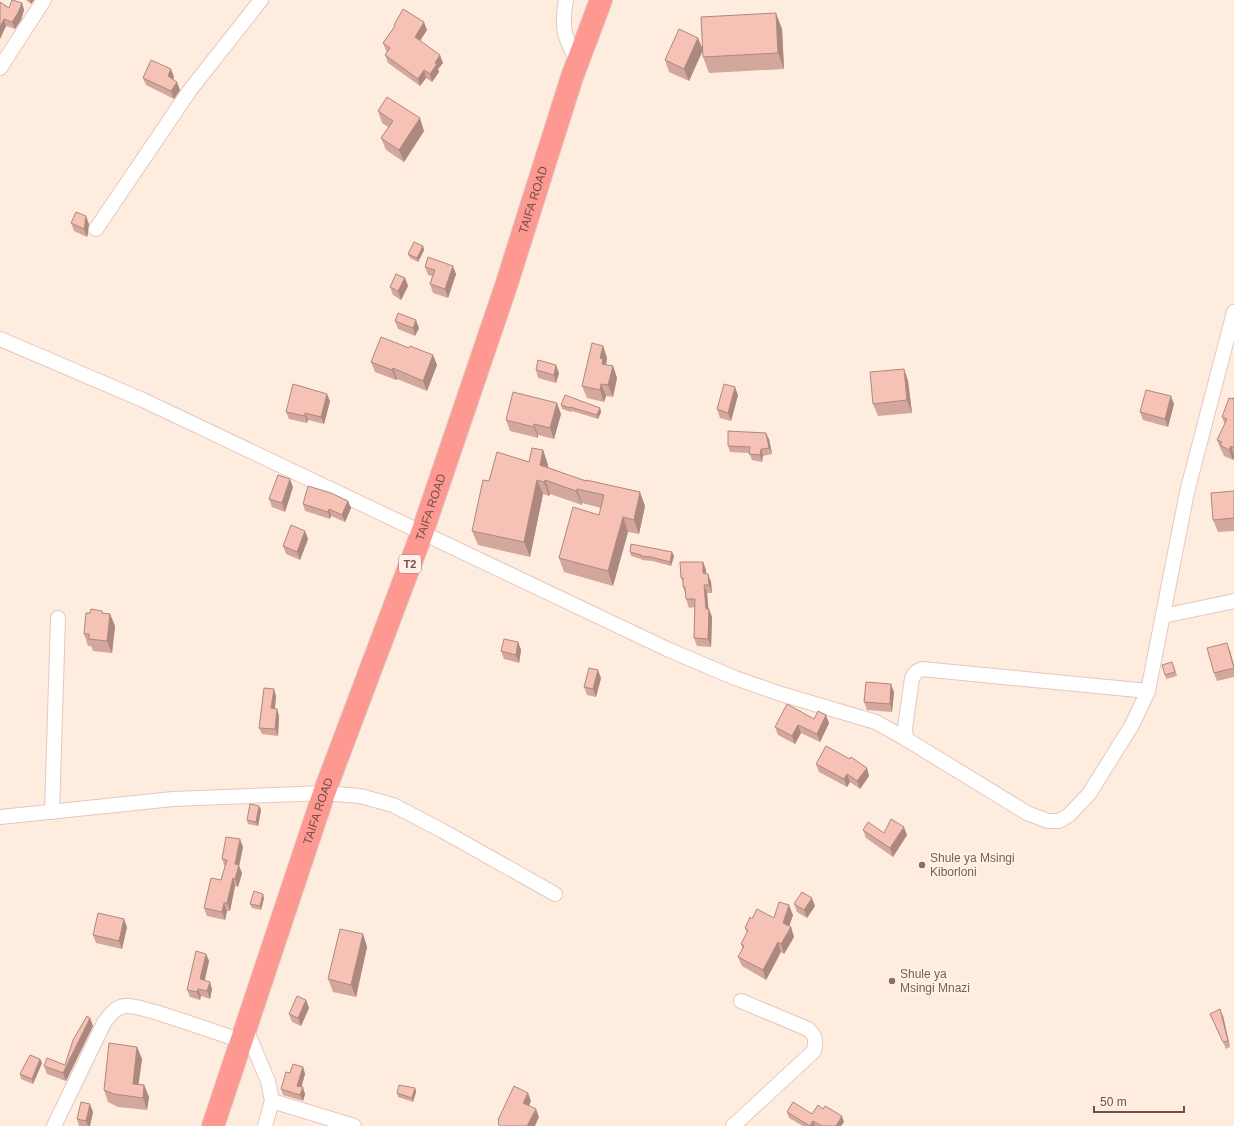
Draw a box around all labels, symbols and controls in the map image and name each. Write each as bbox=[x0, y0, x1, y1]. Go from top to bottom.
street label: TAIFA ROAD bbox=[516, 164, 550, 235]
street label: TAIFA ROAD bbox=[413, 472, 449, 543]
road number: T2 bbox=[399, 555, 421, 573]
street label: TAIFA ROAD bbox=[300, 775, 336, 846]
place label: Shule ya Msingi Kiborloni bbox=[930, 851, 1015, 879]
marker: Shule ya Msingi Kiborloni bbox=[917, 860, 927, 870]
place label: Shule ya Msingi Mnazi bbox=[900, 967, 970, 995]
marker: Shule ya Msingi Mnazi bbox=[887, 976, 897, 986]
scale bar bbox=[1094, 1088, 1184, 1114]
text: 50 m bbox=[1100, 1095, 1127, 1109]

